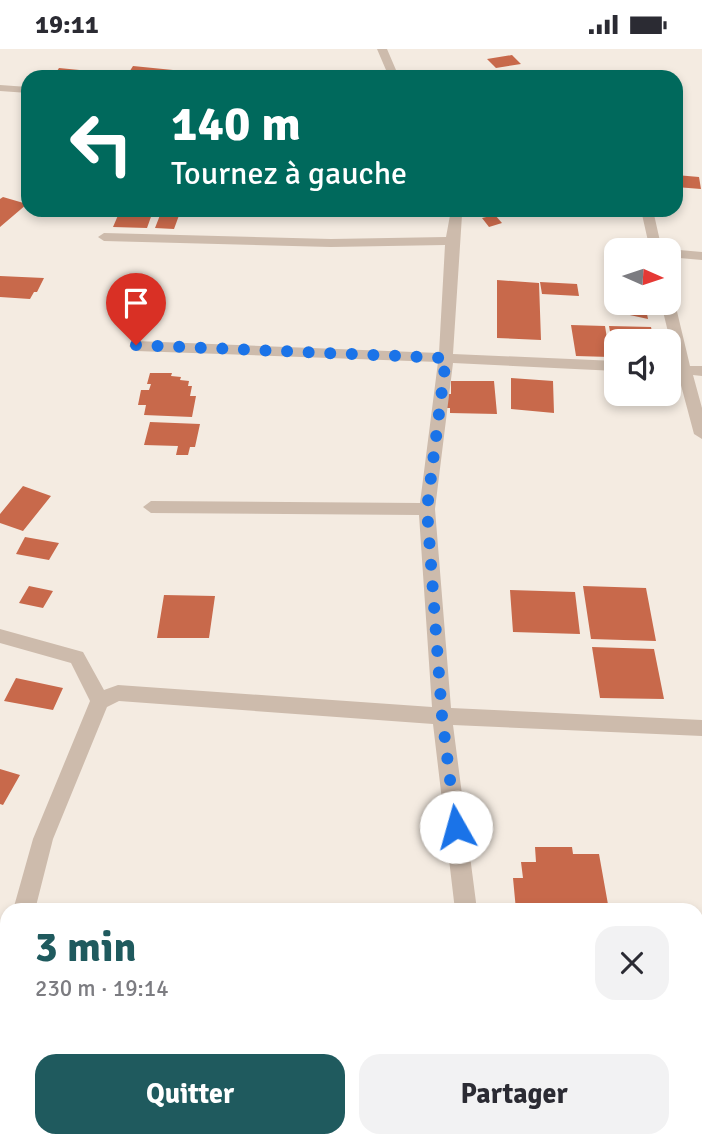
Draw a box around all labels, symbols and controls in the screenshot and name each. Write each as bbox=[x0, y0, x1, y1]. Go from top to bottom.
text: 19:11 bbox=[35, 9, 99, 41]
text: 140 m bbox=[171, 94, 301, 154]
icon: left bbox=[56, 98, 147, 189]
text: Tournez à gauche bbox=[171, 154, 407, 193]
north arrow bbox=[604, 238, 681, 315]
map controls bbox=[604, 238, 681, 406]
pin bbox=[106, 273, 166, 345]
icon: arrive bbox=[117, 284, 155, 322]
button: sound bbox=[604, 329, 681, 406]
position arrow bbox=[419, 790, 493, 864]
text: 3 min bbox=[35, 922, 136, 973]
button: close bbox=[595, 926, 669, 1000]
text: 230 m · 19:14 bbox=[35, 974, 169, 1003]
button: Quitter bbox=[35, 1054, 345, 1134]
button: Partager bbox=[359, 1054, 669, 1134]

